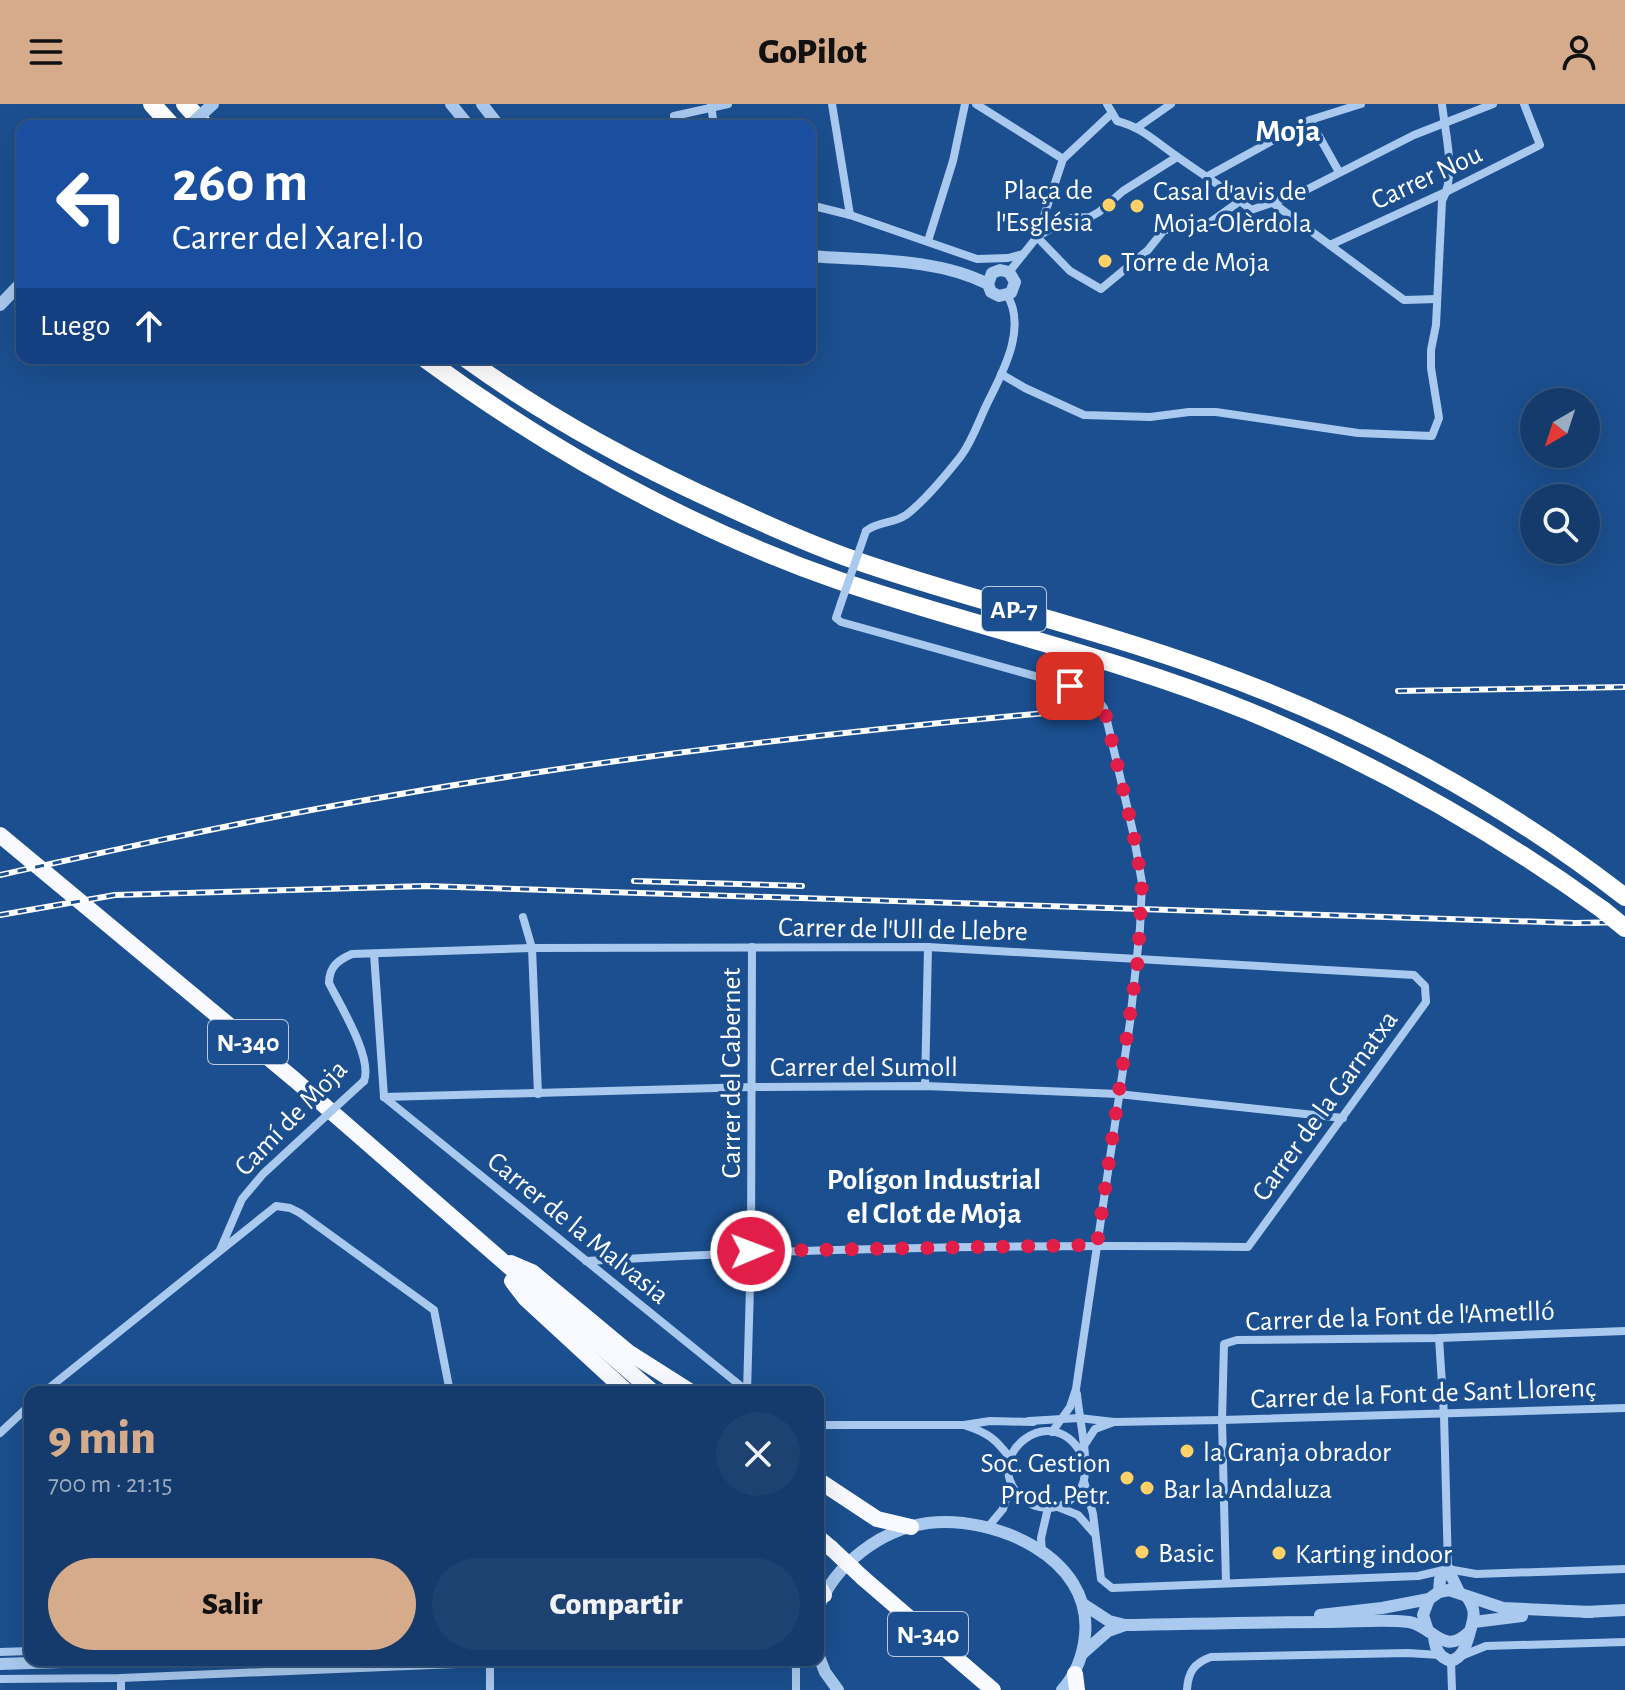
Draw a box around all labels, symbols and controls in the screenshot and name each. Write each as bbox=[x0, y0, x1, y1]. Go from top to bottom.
icon: menu bbox=[24, 30, 68, 74]
icon: person bbox=[1557, 30, 1601, 74]
text: GoPilot bbox=[758, 34, 867, 70]
district label: Moja bbox=[1255, 115, 1321, 147]
street label: Carrer Nou bbox=[1367, 140, 1486, 216]
icon: left bbox=[40, 152, 144, 256]
text: 260 m bbox=[172, 155, 308, 211]
place label: Plaça de l'Església bbox=[995, 177, 1093, 237]
place label: Casal d'avis de Moja-Olèrdola bbox=[1153, 178, 1312, 238]
marker: Plaça de l'Església bbox=[1100, 196, 1118, 214]
marker: Casal d'avis de Moja-Olèrdola bbox=[1128, 197, 1146, 215]
text: Carrer del Xarel·lo bbox=[172, 220, 424, 256]
place label: Torre de Moja bbox=[1121, 249, 1270, 277]
marker: Torre de Moja bbox=[1096, 252, 1114, 270]
icon: ahead bbox=[127, 304, 171, 348]
text: Luego bbox=[40, 311, 111, 341]
north arrow bbox=[1520, 388, 1600, 468]
map controls bbox=[1520, 388, 1600, 564]
button: search bbox=[1520, 484, 1600, 564]
road number: AP-7 bbox=[982, 587, 1046, 631]
pin bbox=[1036, 652, 1104, 720]
icon: arrive bbox=[1048, 664, 1092, 708]
street label: Carrer de l'Ull de Llebre bbox=[778, 914, 1028, 946]
street label: Carrer del Cabernet bbox=[718, 967, 746, 1178]
street label: Carrer de la Garnatxa bbox=[1247, 1006, 1404, 1206]
road number: N-340 bbox=[208, 1020, 288, 1064]
street label: Carrer del Sumoll bbox=[770, 1054, 958, 1082]
street label: Camí de Moja bbox=[230, 1055, 353, 1182]
street label: Carrer de la Malvasia bbox=[482, 1147, 674, 1310]
district label: Polígon Industrial el Clot de Moja bbox=[827, 1165, 1041, 1229]
position arrow bbox=[709, 1209, 793, 1293]
street label: Carrer de la Font de l'Ametlló bbox=[1245, 1298, 1555, 1336]
street label: Carrer de la Font de Sant Llorenç bbox=[1250, 1374, 1596, 1414]
button: close bbox=[716, 1412, 800, 1496]
text: 9 min bbox=[48, 1415, 156, 1463]
place label: la Granja obrador bbox=[1203, 1439, 1391, 1467]
marker: la Granja obrador bbox=[1178, 1442, 1196, 1460]
place label: Soc. Gestion Prod. Petr. bbox=[981, 1450, 1111, 1510]
marker: Soc. Gestion Prod. Petr. bbox=[1118, 1469, 1136, 1487]
text: 700 m · 21:15 bbox=[48, 1471, 172, 1497]
place label: Bar la Andaluza bbox=[1163, 1476, 1332, 1504]
marker: Bar la Andaluza bbox=[1138, 1479, 1156, 1497]
place label: Basic bbox=[1158, 1540, 1214, 1568]
place label: Karting indoor bbox=[1295, 1541, 1452, 1569]
marker: Basic bbox=[1133, 1543, 1151, 1561]
marker: Karting indoor bbox=[1270, 1544, 1288, 1562]
button: Salir bbox=[48, 1558, 416, 1650]
button: Compartir bbox=[432, 1558, 800, 1650]
road number: N-340 bbox=[888, 1612, 968, 1656]

